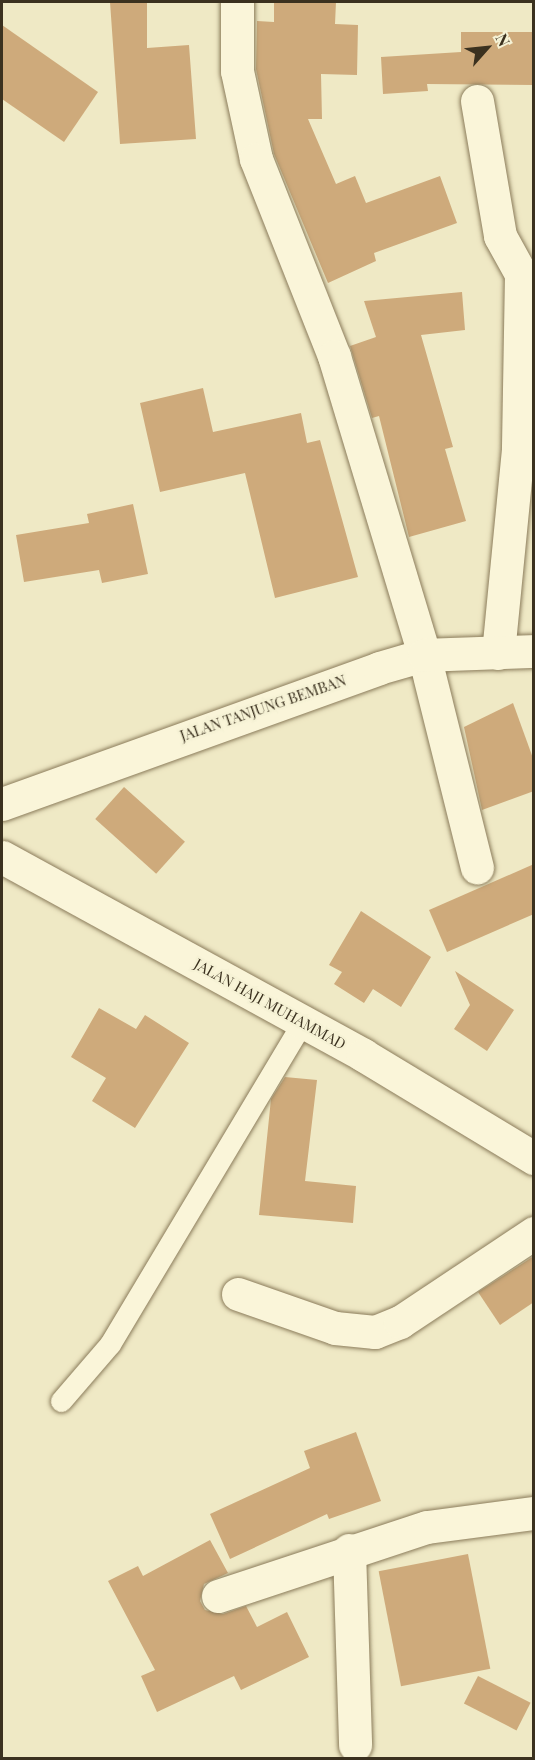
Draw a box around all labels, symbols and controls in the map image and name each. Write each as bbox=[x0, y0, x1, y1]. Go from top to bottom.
north arrow bbox=[457, 18, 517, 78]
text: N bbox=[492, 30, 515, 50]
street label: JALAN TANJUNG BEMBAN bbox=[177, 671, 349, 745]
street label: JALAN HAJI MUHAMMAD bbox=[191, 955, 349, 1053]

